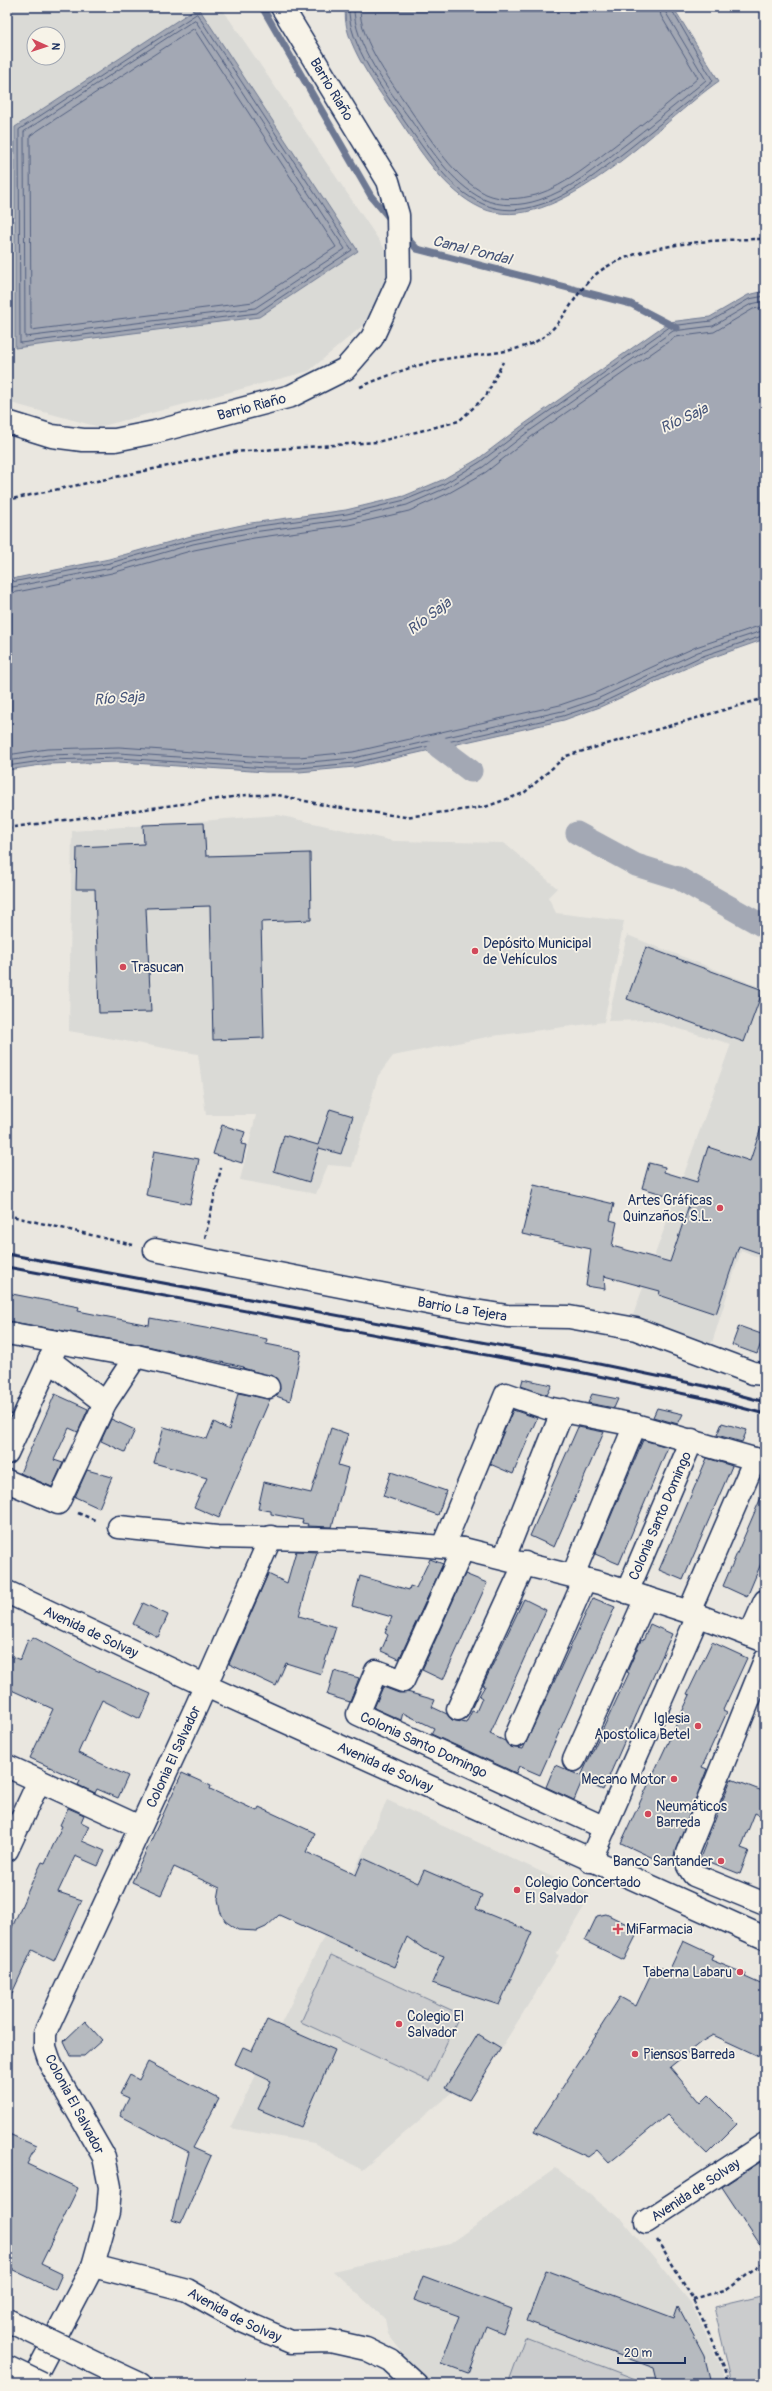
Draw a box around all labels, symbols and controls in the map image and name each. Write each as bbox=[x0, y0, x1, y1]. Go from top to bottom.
north arrow bbox=[26, 26, 66, 66]
text: N bbox=[49, 42, 62, 51]
street label: Barrio Riaño bbox=[306, 55, 357, 124]
water label: Canal Pondal bbox=[430, 232, 515, 270]
street label: Barrio Riaño bbox=[215, 390, 288, 424]
water label: Río Saja bbox=[657, 399, 712, 438]
water label: Río Saja bbox=[403, 593, 456, 639]
water label: Río Saja bbox=[93, 687, 146, 710]
place label: Depósito Municipal de Vehículos bbox=[483, 935, 592, 968]
marker: Depósito Municipal de Vehículos bbox=[470, 946, 480, 956]
place label: Trasucan bbox=[131, 959, 184, 976]
marker: Trasucan bbox=[118, 962, 128, 972]
place label: Artes Gráficas Quinzaños, S.L. bbox=[622, 1192, 713, 1225]
marker: Artes Gráficas Quinzaños, S.L. bbox=[715, 1203, 725, 1213]
street label: Barrio La Tejera bbox=[416, 1293, 508, 1325]
street label: Colonia Santo Domingo bbox=[625, 1448, 695, 1583]
street label: Avenida de Solvay bbox=[41, 1603, 141, 1662]
street label: Colonia El Salvador bbox=[143, 1703, 205, 1810]
street label: Colonia Santo Domingo bbox=[357, 1708, 491, 1782]
place label: Iglesia Apostolica Betel bbox=[594, 1710, 690, 1743]
marker: Iglesia Apostolica Betel bbox=[693, 1721, 703, 1731]
street label: Avenida de Solvay bbox=[335, 1738, 436, 1796]
place label: Mecano Motor bbox=[581, 1771, 666, 1788]
marker: Mecano Motor bbox=[669, 1774, 679, 1784]
place label: Neumáticos Barreda bbox=[656, 1798, 728, 1831]
marker: Neumáticos Barreda bbox=[643, 1809, 653, 1819]
place label: Banco Santander bbox=[613, 1853, 713, 1870]
marker: Banco Santander bbox=[716, 1856, 726, 1866]
place label: Colegio Concertado El Salvador bbox=[525, 1874, 641, 1907]
marker: Colegio Concertado El Salvador bbox=[512, 1885, 522, 1895]
place label: MiFarmacia bbox=[626, 1921, 693, 1938]
marker: MiFarmacia bbox=[613, 1924, 623, 1934]
place label: Taberna Labaru bbox=[642, 1964, 732, 1981]
marker: Taberna Labaru bbox=[735, 1967, 745, 1977]
place label: Colegio El Salvador bbox=[407, 2008, 464, 2041]
marker: Colegio El Salvador bbox=[394, 2019, 404, 2029]
place label: Piensos Barreda bbox=[643, 2046, 735, 2063]
marker: Piensos Barreda bbox=[630, 2049, 640, 2059]
street label: Colonia El Salvador bbox=[41, 2052, 108, 2157]
street label: Avenida de Solvay bbox=[648, 2155, 743, 2225]
street label: Avenida de Solvay bbox=[185, 2284, 284, 2346]
scale bar bbox=[618, 2339, 685, 2365]
text: 20 m bbox=[624, 2346, 653, 2361]

